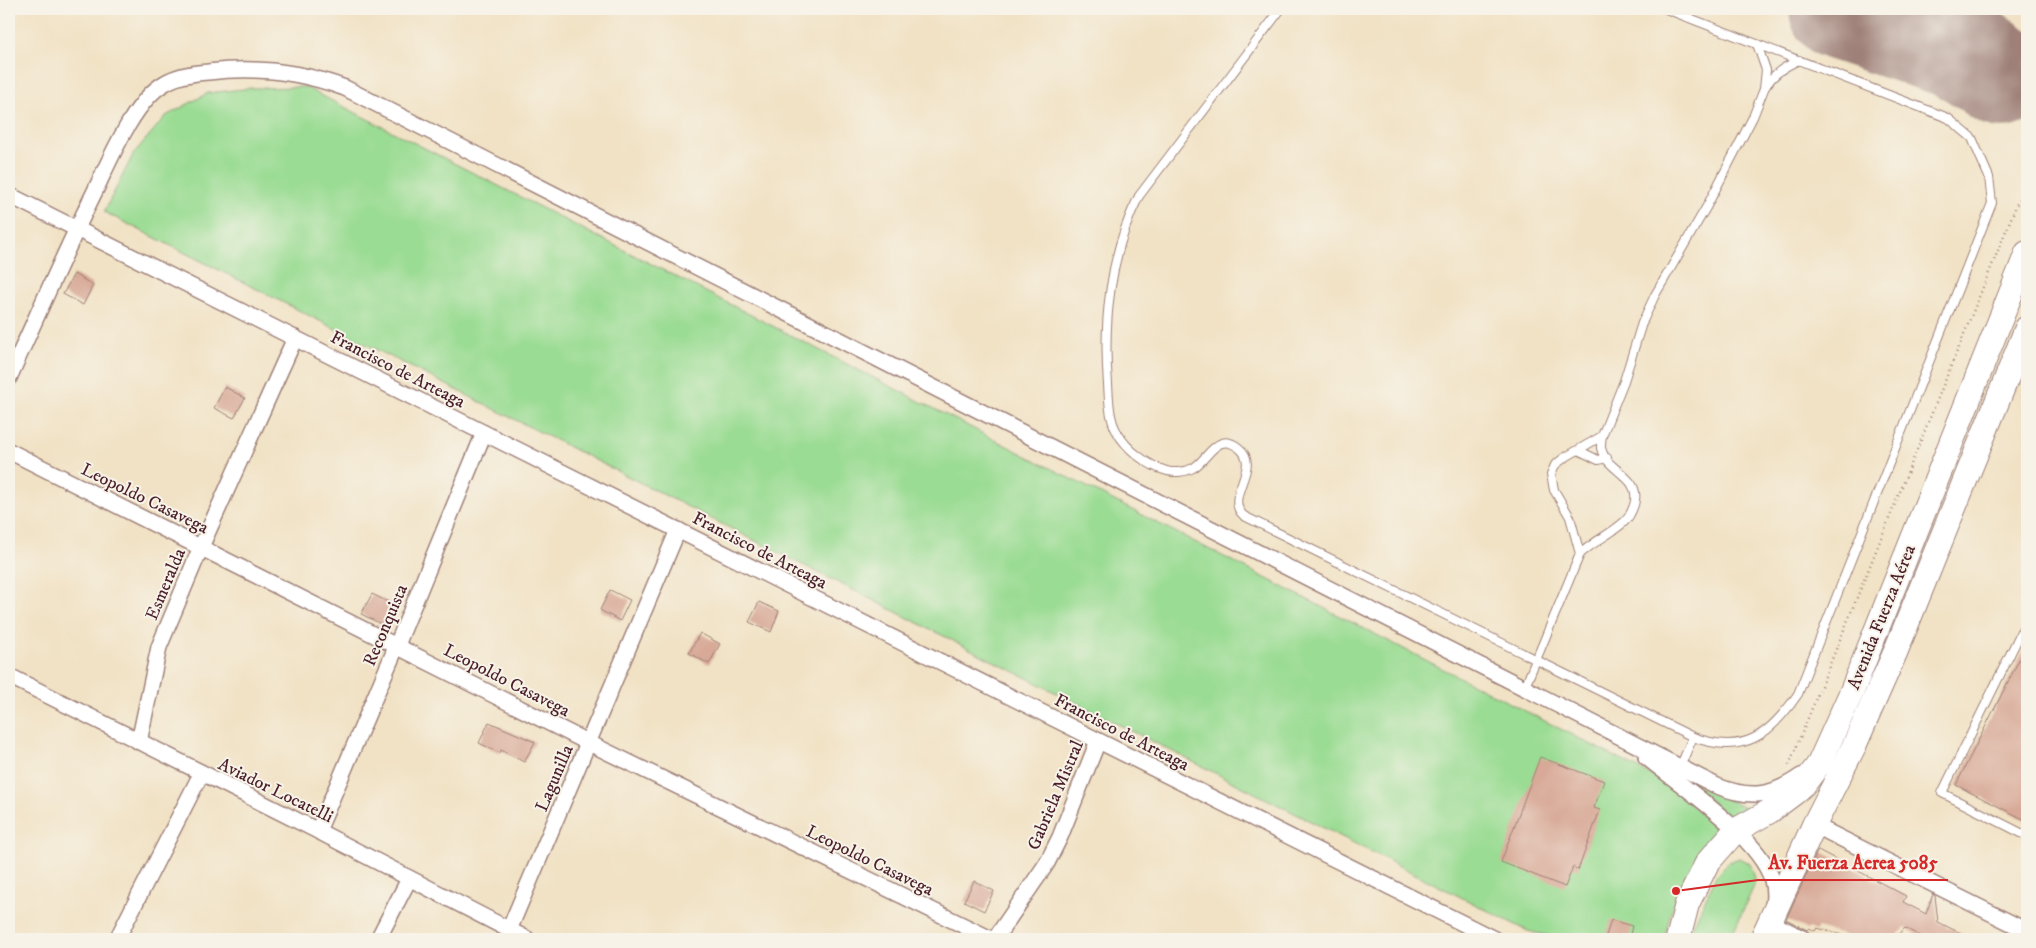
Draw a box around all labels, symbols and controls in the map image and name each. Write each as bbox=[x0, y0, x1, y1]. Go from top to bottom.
street label: Francisco de Arteaga bbox=[326, 326, 469, 414]
street label: Leopoldo Casavega bbox=[77, 459, 212, 539]
street label: Francisco de Arteaga bbox=[688, 507, 831, 595]
street label: Avenida Fuerza Aérea bbox=[1843, 541, 1921, 693]
street label: Esmeralda bbox=[141, 545, 191, 624]
street label: Reconquista bbox=[359, 581, 413, 670]
street label: Leopoldo Casavega bbox=[440, 640, 574, 722]
street label: Francisco de Arteaga bbox=[1050, 689, 1193, 777]
street label: Gabriela Mistral bbox=[1023, 737, 1089, 854]
street label: Lagunilla bbox=[531, 741, 579, 815]
street label: Aviador Locatelli bbox=[214, 754, 337, 828]
street label: Leopoldo Casavega bbox=[802, 821, 937, 901]
callout: Av. Fuerza Aerea 5085 bbox=[1758, 846, 1948, 880]
text: Av. Fuerza Aerea 5085 bbox=[1767, 852, 1938, 875]

